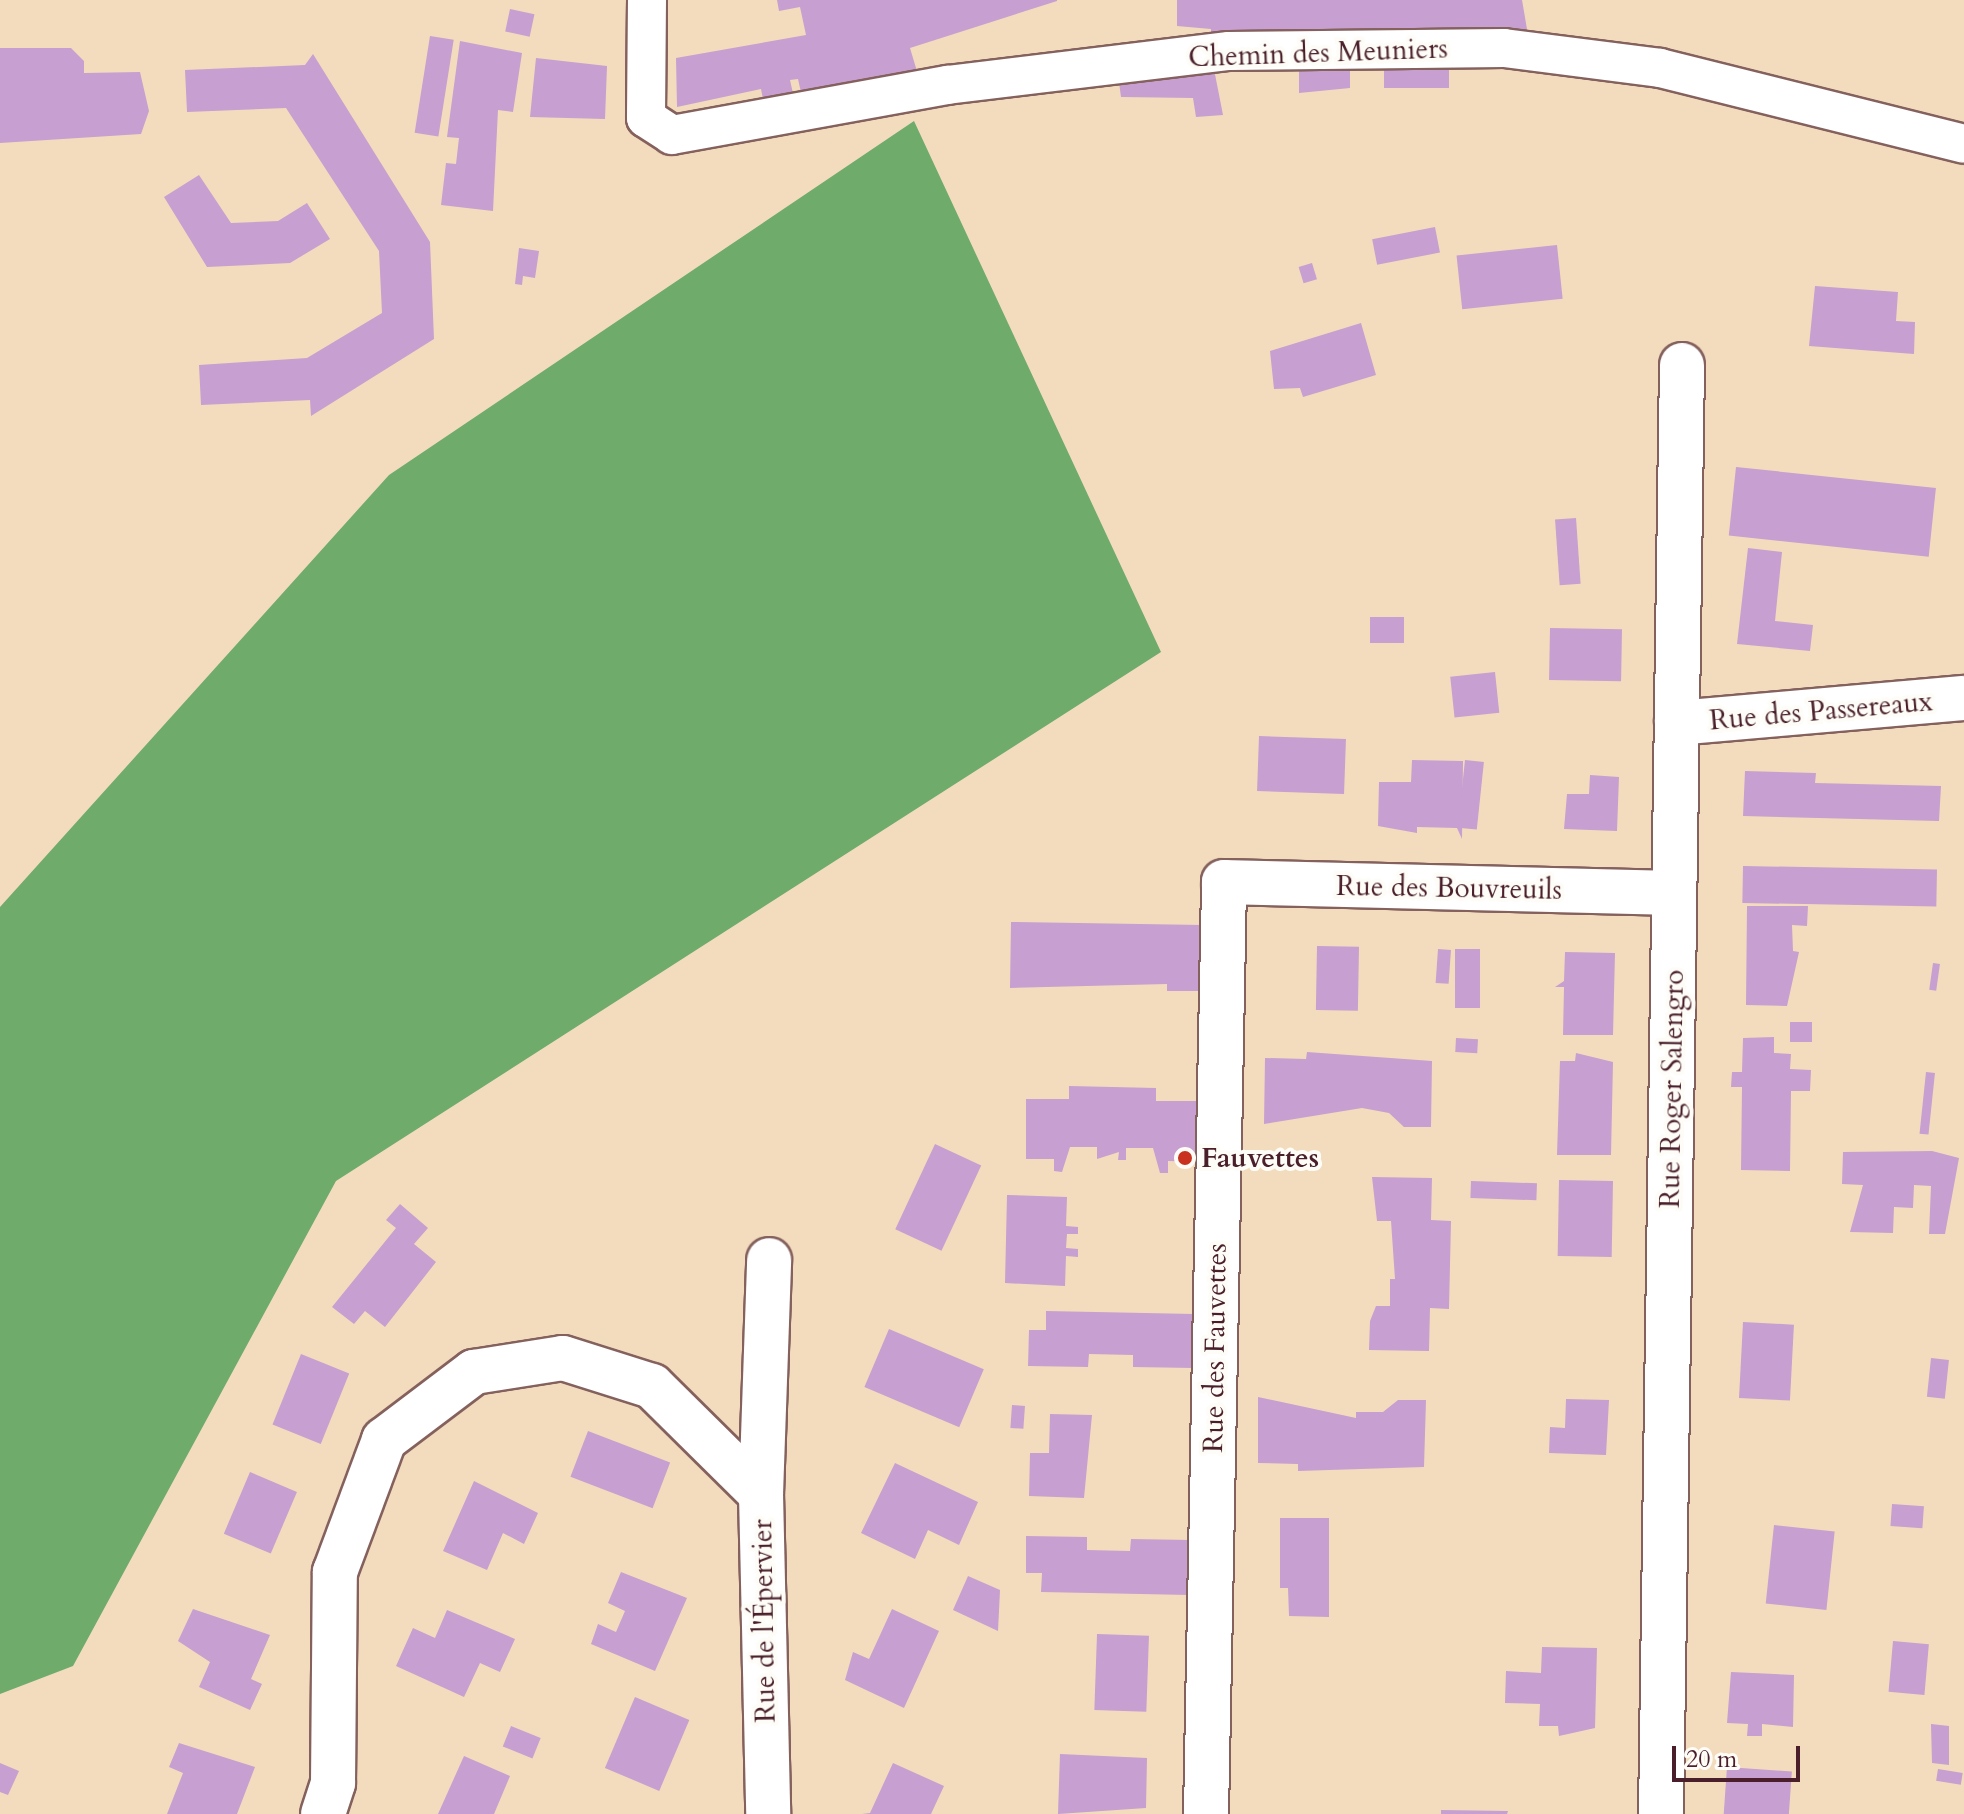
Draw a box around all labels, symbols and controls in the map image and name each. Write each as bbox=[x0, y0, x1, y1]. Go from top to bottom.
street label: Chemin des Meuniers bbox=[1188, 32, 1448, 74]
street label: Rue des Passereaux bbox=[1708, 685, 1934, 737]
street label: Rue des Bouvreuils bbox=[1336, 869, 1562, 907]
street label: Rue Roger Salengro bbox=[1653, 969, 1691, 1209]
place label: Fauvettes bbox=[1201, 1141, 1319, 1175]
marker: Fauvettes bbox=[1176, 1149, 1194, 1167]
street label: Rue des Fauvettes bbox=[1196, 1243, 1234, 1453]
street label: Rue de l'Épervier bbox=[745, 1519, 783, 1723]
scale bar bbox=[1676, 1730, 1804, 1780]
text: 20 m bbox=[1686, 1743, 1737, 1776]

